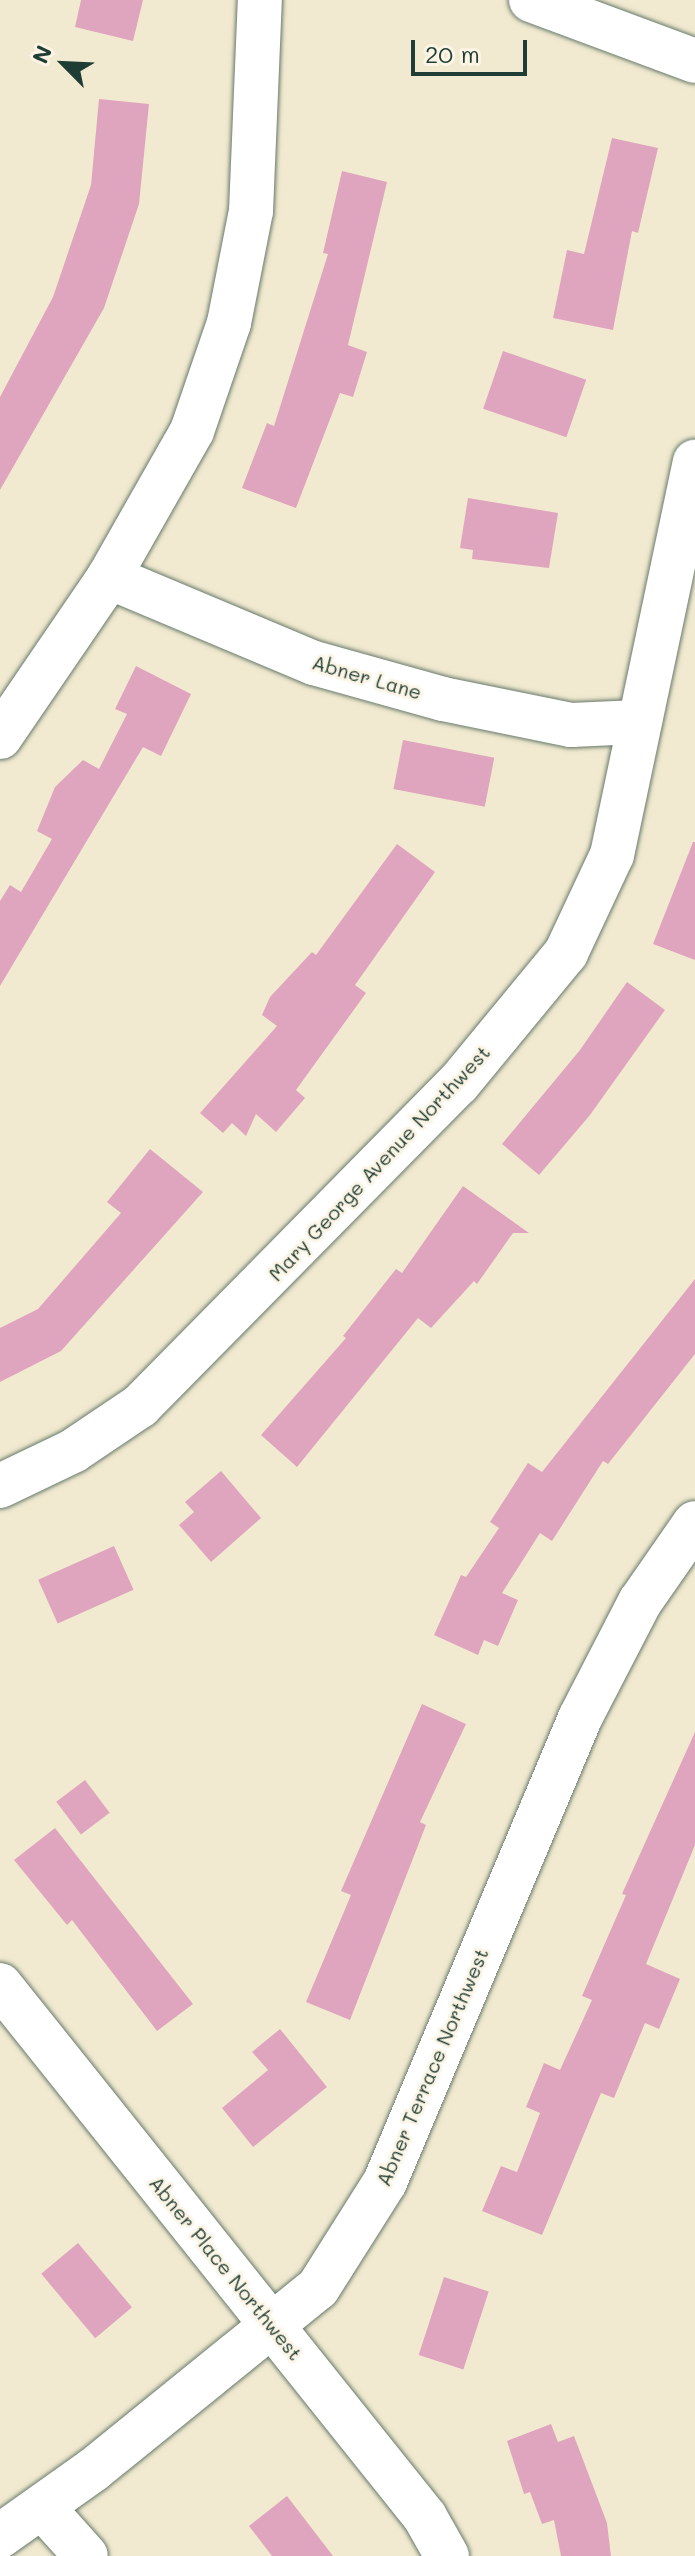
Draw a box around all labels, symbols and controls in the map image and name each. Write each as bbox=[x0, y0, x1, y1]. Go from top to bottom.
north arrow bbox=[24, 24, 104, 104]
scale bar bbox=[415, 24, 531, 74]
text: 20 m bbox=[425, 38, 480, 69]
text: N bbox=[25, 41, 58, 68]
street label: Abner Lane bbox=[309, 650, 425, 704]
street label: Mary George Avenue Northwest bbox=[263, 1040, 495, 1286]
street label: Abner Terrace Northwest bbox=[371, 1944, 493, 2190]
street label: Abner Place Northwest bbox=[144, 2171, 308, 2365]

